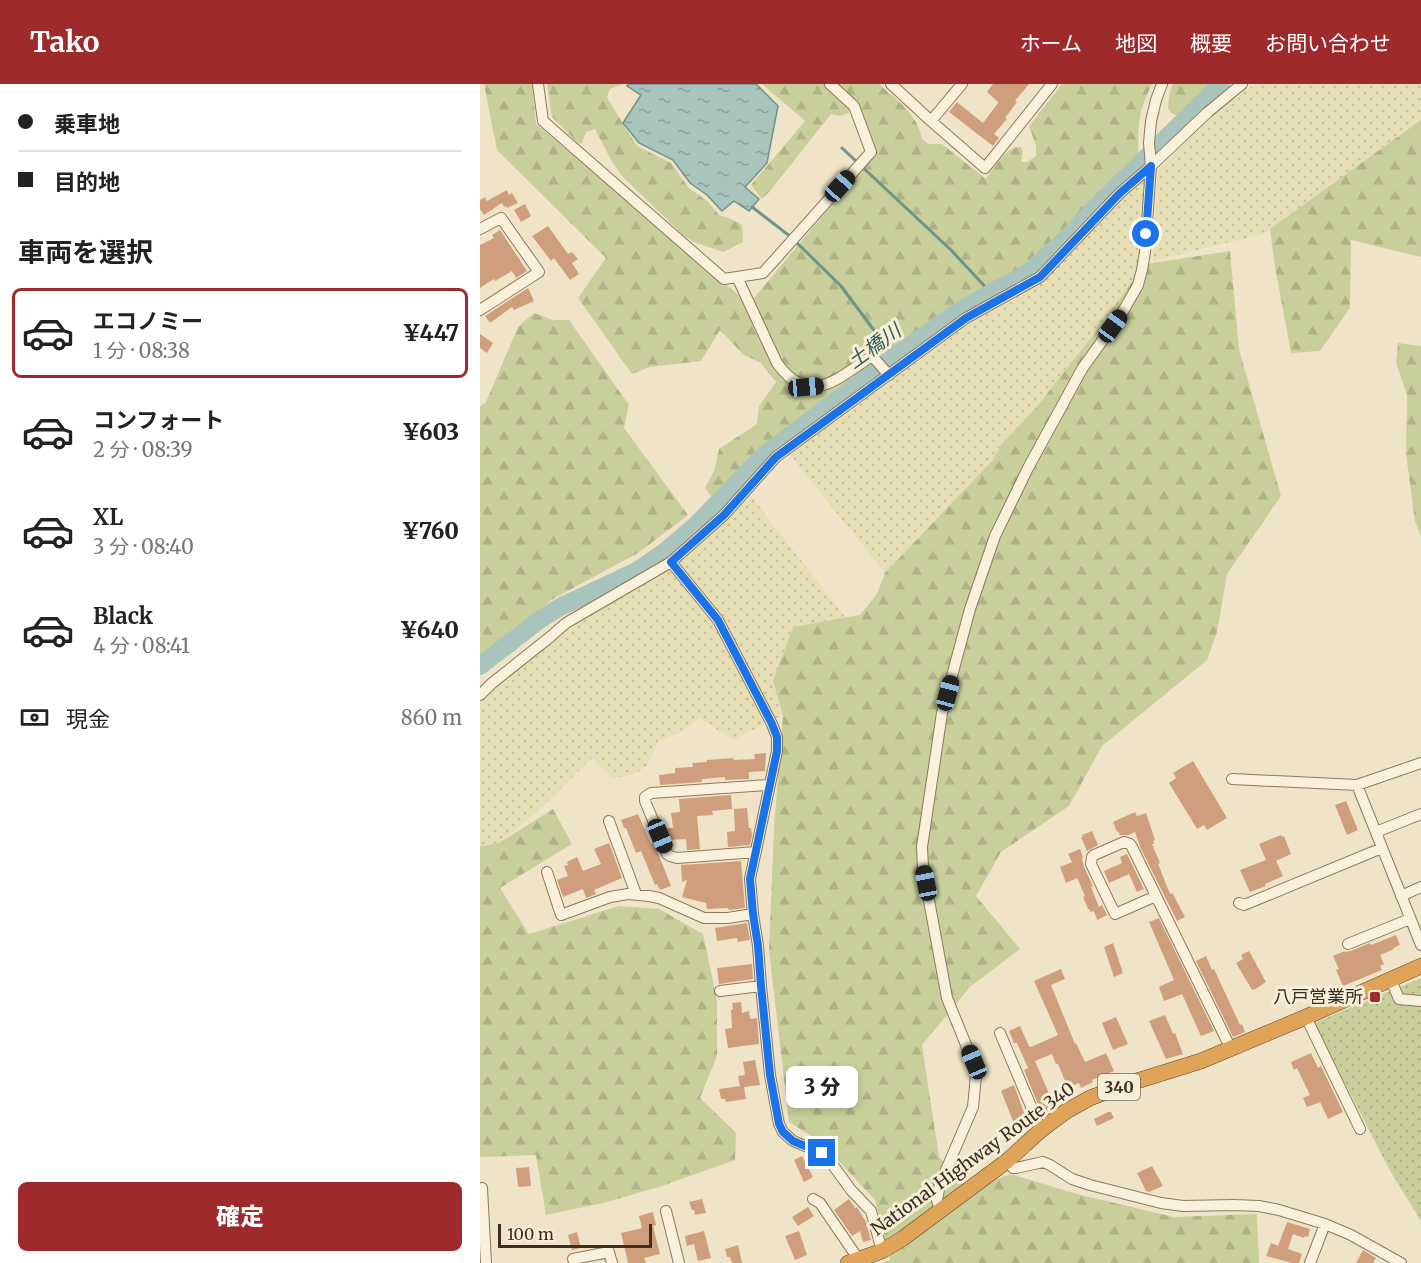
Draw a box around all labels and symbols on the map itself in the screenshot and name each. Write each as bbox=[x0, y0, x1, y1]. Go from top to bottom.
car bbox=[821, 167, 859, 205]
route start bbox=[1132, 220, 1159, 247]
car bbox=[1095, 306, 1131, 346]
water label: 土橋川 bbox=[842, 317, 907, 373]
car bbox=[787, 376, 825, 398]
car bbox=[935, 673, 961, 713]
car bbox=[645, 816, 675, 856]
car bbox=[914, 864, 938, 902]
place label: 八戸営業所 bbox=[1273, 985, 1363, 1008]
marker: 八戸営業所 bbox=[1368, 990, 1382, 1004]
car bbox=[959, 1042, 989, 1082]
callout: 3 分 bbox=[786, 1066, 858, 1108]
road number: 340 bbox=[1098, 1074, 1140, 1100]
street label: National Highway Route 340 bbox=[866, 1077, 1079, 1240]
route end bbox=[808, 1139, 835, 1166]
scale bar bbox=[498, 1221, 652, 1248]

